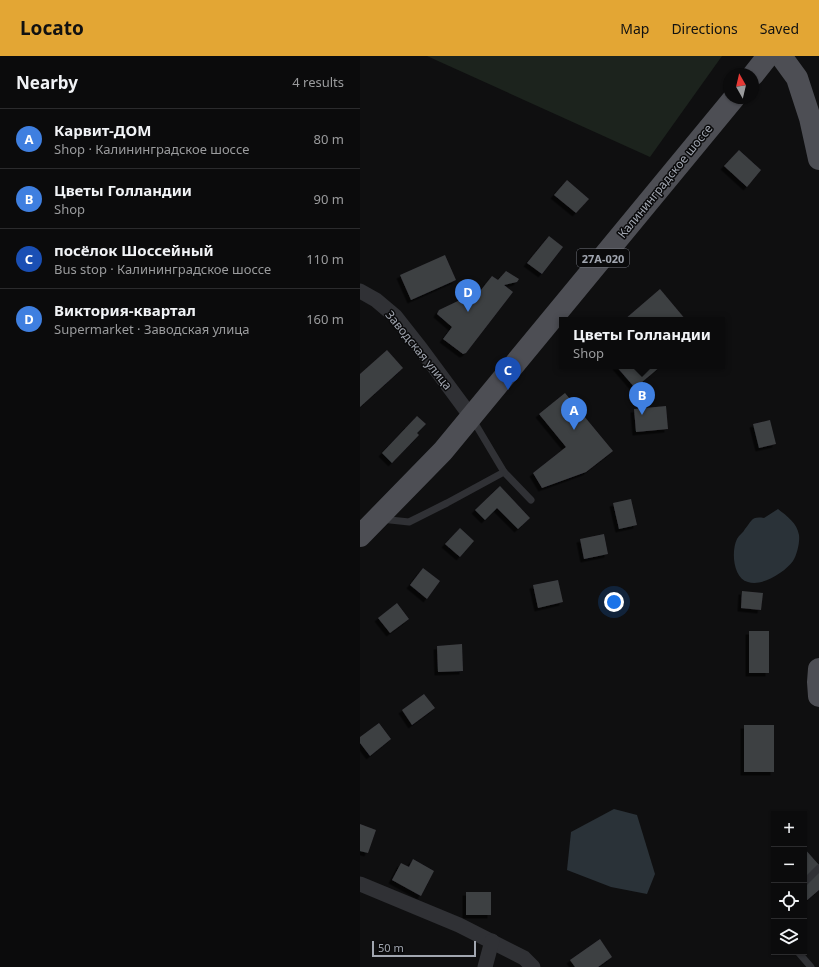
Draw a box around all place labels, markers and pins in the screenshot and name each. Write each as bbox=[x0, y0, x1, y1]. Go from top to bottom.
pin: D bbox=[455, 279, 481, 312]
pin: C bbox=[495, 357, 521, 390]
pin: B bbox=[629, 382, 655, 415]
pin: A bbox=[561, 397, 587, 430]

